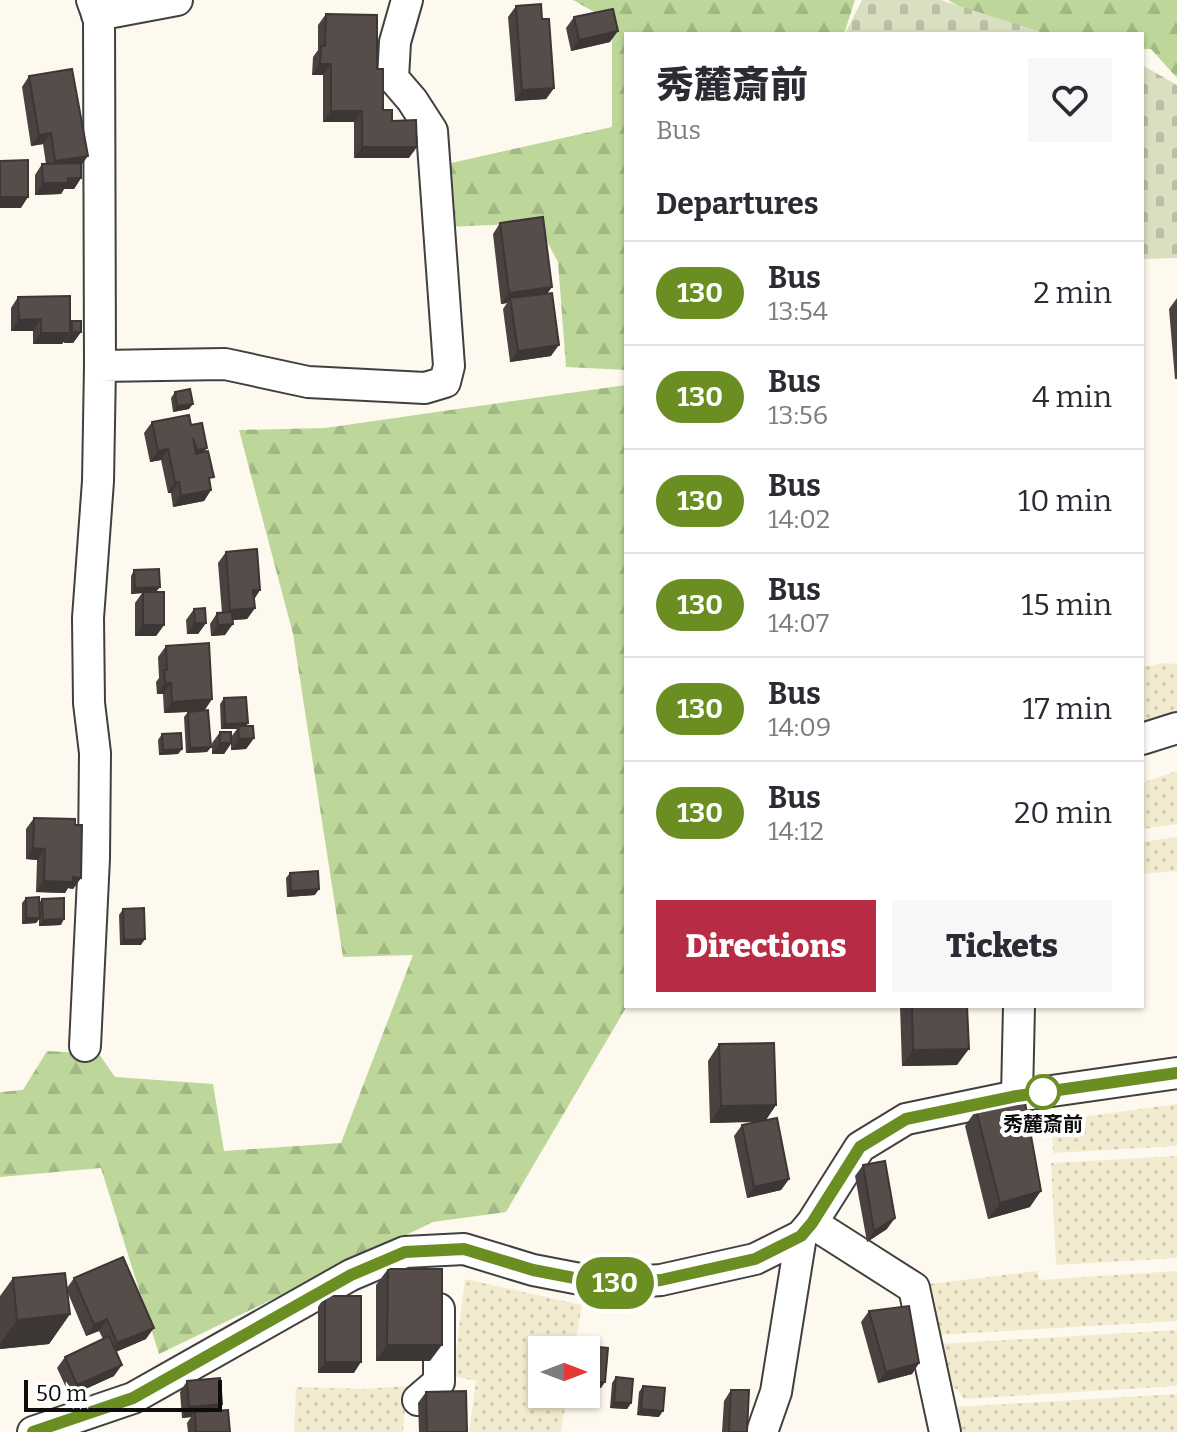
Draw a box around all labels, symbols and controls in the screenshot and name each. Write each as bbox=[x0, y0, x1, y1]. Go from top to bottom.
button: heart bbox=[1028, 58, 1112, 142]
text: 秀麓斎前 bbox=[656, 62, 808, 108]
text: Bus bbox=[656, 115, 701, 146]
text: Departures bbox=[656, 186, 819, 222]
text: Bus bbox=[768, 260, 821, 296]
text: 2 min bbox=[1033, 275, 1112, 311]
text: 130 bbox=[677, 276, 723, 309]
text: 13:54 bbox=[768, 296, 828, 327]
text: Bus bbox=[768, 364, 821, 400]
text: 4 min bbox=[1032, 379, 1112, 415]
text: 130 bbox=[677, 380, 723, 413]
text: 13:56 bbox=[768, 400, 828, 431]
text: Bus bbox=[768, 468, 821, 504]
text: 10 min bbox=[1018, 483, 1112, 519]
text: 130 bbox=[677, 484, 723, 517]
text: 14:02 bbox=[768, 504, 830, 535]
text: Bus bbox=[768, 572, 821, 608]
text: 15 min bbox=[1021, 587, 1112, 623]
text: 130 bbox=[677, 588, 723, 621]
text: 14:07 bbox=[768, 608, 829, 639]
text: Bus bbox=[768, 676, 821, 712]
text: 17 min bbox=[1023, 691, 1112, 727]
text: 130 bbox=[677, 692, 723, 725]
text: 14:09 bbox=[768, 712, 831, 743]
text: Bus bbox=[768, 780, 821, 816]
text: 20 min bbox=[1014, 795, 1112, 831]
text: 130 bbox=[677, 796, 723, 829]
text: 14:12 bbox=[768, 816, 824, 847]
button: Directions bbox=[656, 900, 876, 992]
button: Tickets bbox=[892, 900, 1112, 992]
marker: 秀麓斎前 bbox=[1026, 1075, 1060, 1109]
place label: 秀麓斎前 bbox=[1003, 1112, 1083, 1136]
line badge: 130 bbox=[569, 1257, 661, 1309]
text: 130 bbox=[592, 1266, 638, 1299]
north arrow bbox=[528, 1336, 600, 1408]
map controls bbox=[528, 1336, 600, 1408]
scale bar bbox=[24, 1376, 222, 1412]
text: 50 m bbox=[36, 1380, 87, 1407]

